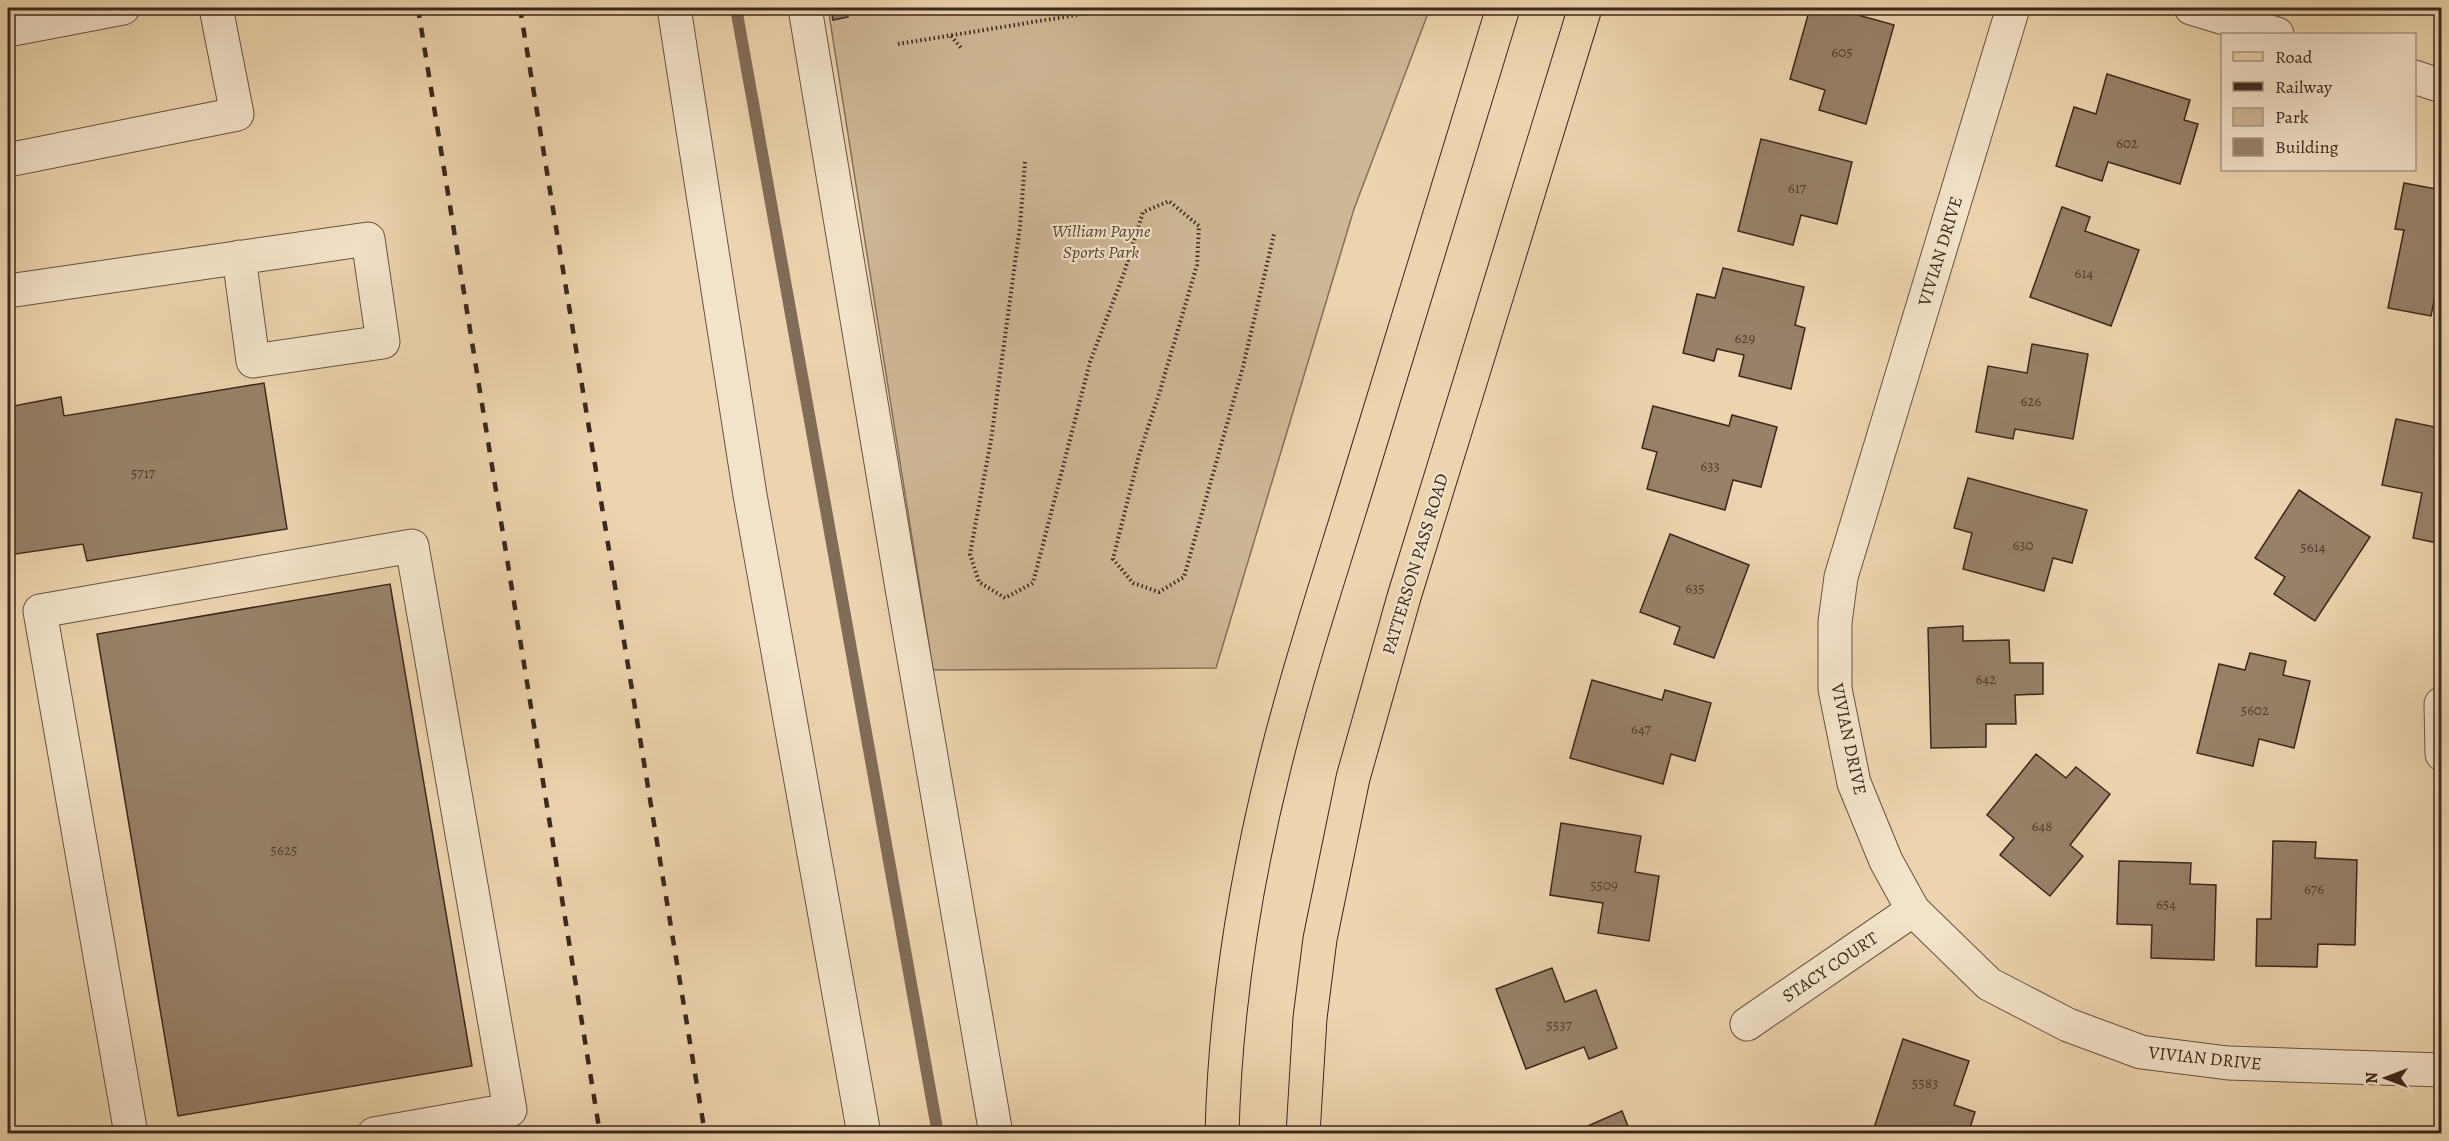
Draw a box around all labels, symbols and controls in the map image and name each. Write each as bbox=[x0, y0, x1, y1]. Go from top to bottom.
legend bbox=[2221, 33, 2416, 171]
house number: 605 bbox=[1831, 42, 1853, 62]
text: Road bbox=[2275, 45, 2313, 69]
text: Railway bbox=[2275, 75, 2333, 99]
text: Park bbox=[2275, 105, 2309, 129]
house number: 602 bbox=[2116, 133, 2138, 153]
text: Building bbox=[2275, 135, 2339, 159]
house number: 617 bbox=[1788, 178, 1807, 198]
street label: VIVIAN DRIVE bbox=[1912, 193, 1968, 310]
park label: William Payne Sports Park bbox=[1052, 219, 1151, 264]
house number: 614 bbox=[2075, 263, 2094, 283]
house number: 629 bbox=[1735, 328, 1756, 348]
house number: 626 bbox=[2021, 391, 2042, 411]
house number: 633 bbox=[1700, 456, 1720, 476]
house number: 5717 bbox=[131, 463, 156, 483]
street label: PATTERSON PASS ROAD bbox=[1376, 470, 1454, 658]
house number: 630 bbox=[2012, 535, 2034, 555]
house number: 5614 bbox=[2300, 537, 2326, 557]
house number: 635 bbox=[1685, 578, 1705, 598]
house number: 642 bbox=[1976, 669, 1996, 689]
street label: VIVIAN DRIVE bbox=[1825, 680, 1873, 797]
house number: 5602 bbox=[2241, 700, 2269, 720]
house number: 647 bbox=[1631, 719, 1652, 739]
house number: 648 bbox=[2031, 816, 2053, 836]
house number: 5625 bbox=[271, 840, 297, 860]
house number: 5509 bbox=[1590, 875, 1618, 895]
house number: 676 bbox=[2304, 879, 2324, 899]
house number: 654 bbox=[2156, 894, 2176, 914]
street label: STACY COURT bbox=[1778, 926, 1883, 1008]
house number: 5537 bbox=[1546, 1015, 1572, 1035]
street label: VIVIAN DRIVE bbox=[2146, 1040, 2263, 1076]
north arrow bbox=[2356, 1048, 2416, 1108]
text: N bbox=[2361, 1072, 2383, 1084]
house number: 5583 bbox=[1912, 1073, 1938, 1093]

